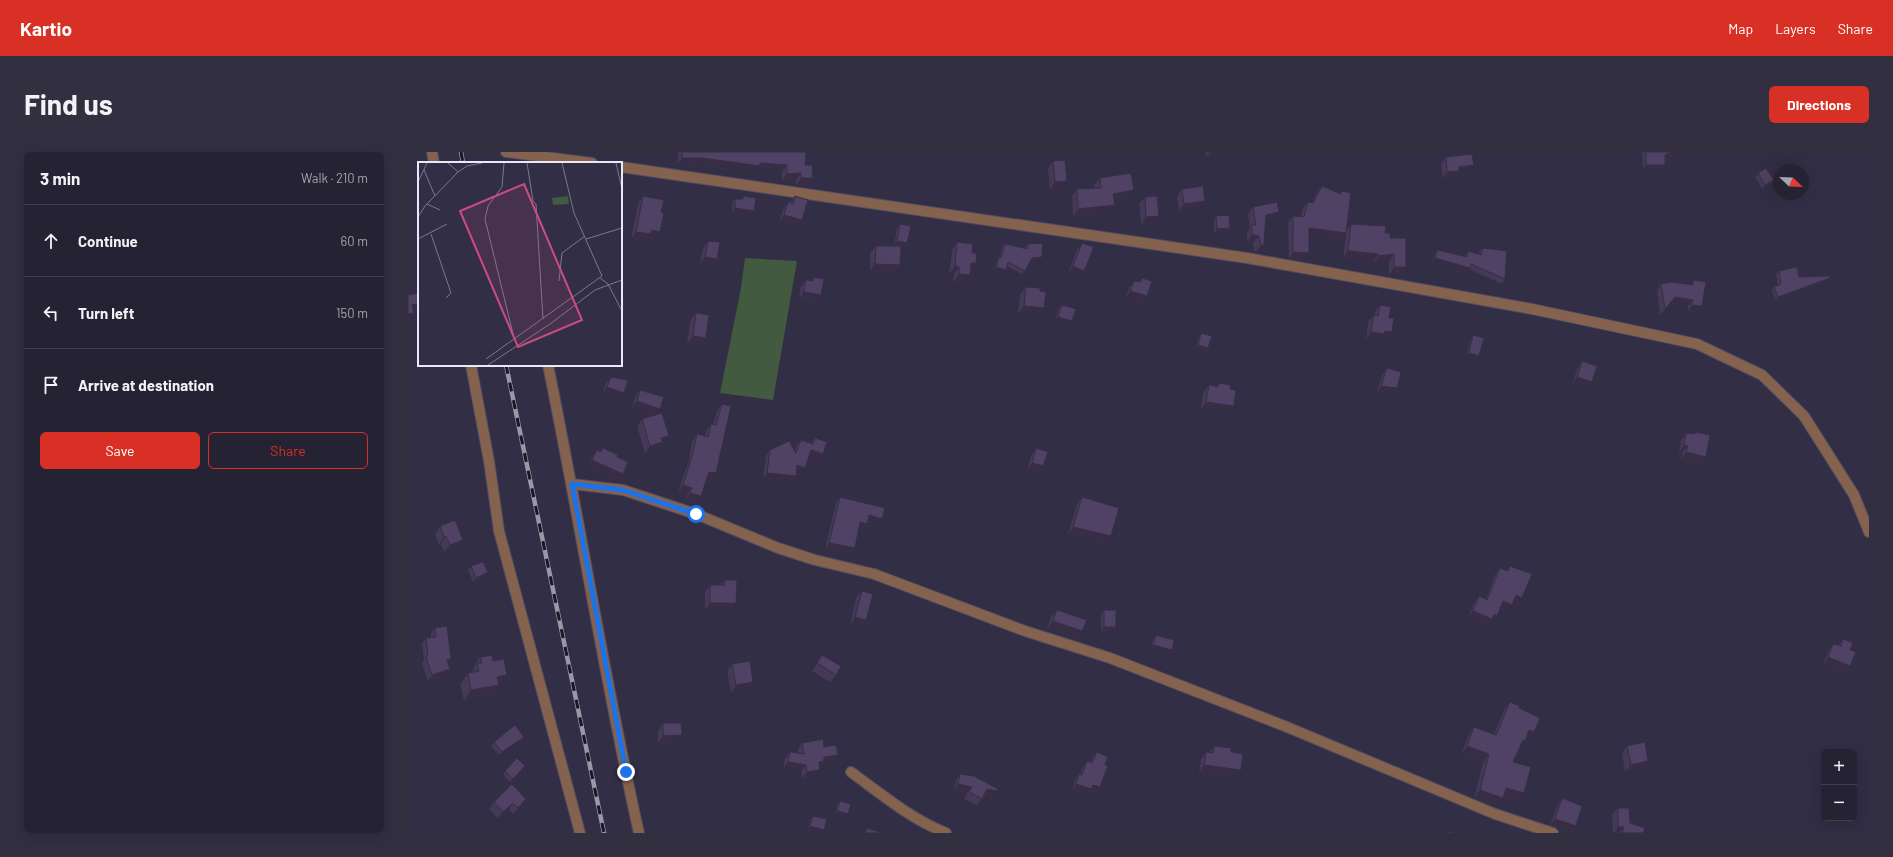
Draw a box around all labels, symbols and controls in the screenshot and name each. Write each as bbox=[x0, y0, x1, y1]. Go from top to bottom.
text: Kartio bbox=[20, 17, 72, 40]
text: Map bbox=[1728, 20, 1753, 37]
text: Layers bbox=[1775, 20, 1816, 37]
text: Share bbox=[1838, 20, 1873, 37]
button: Directions bbox=[1769, 86, 1869, 123]
text: Find us bbox=[24, 87, 113, 121]
inset map bbox=[418, 162, 622, 366]
north arrow bbox=[1773, 164, 1809, 200]
text: 3 min bbox=[40, 168, 80, 188]
text: Walk · 210 m bbox=[301, 170, 368, 186]
icon: ahead bbox=[40, 230, 62, 252]
text: Continue bbox=[78, 232, 138, 250]
text: 60 m bbox=[341, 233, 368, 249]
icon: left bbox=[40, 302, 62, 324]
text: Turn left bbox=[78, 304, 134, 322]
text: 150 m bbox=[336, 305, 368, 321]
icon: arrive bbox=[40, 374, 62, 396]
text: Arrive at destination bbox=[78, 376, 214, 394]
button: Save bbox=[40, 432, 200, 469]
button: Share bbox=[208, 432, 368, 469]
route start bbox=[687, 505, 705, 523]
map controls bbox=[1821, 749, 1857, 821]
button: + bbox=[1821, 749, 1857, 785]
route end bbox=[617, 763, 635, 781]
button: − bbox=[1821, 785, 1857, 821]

